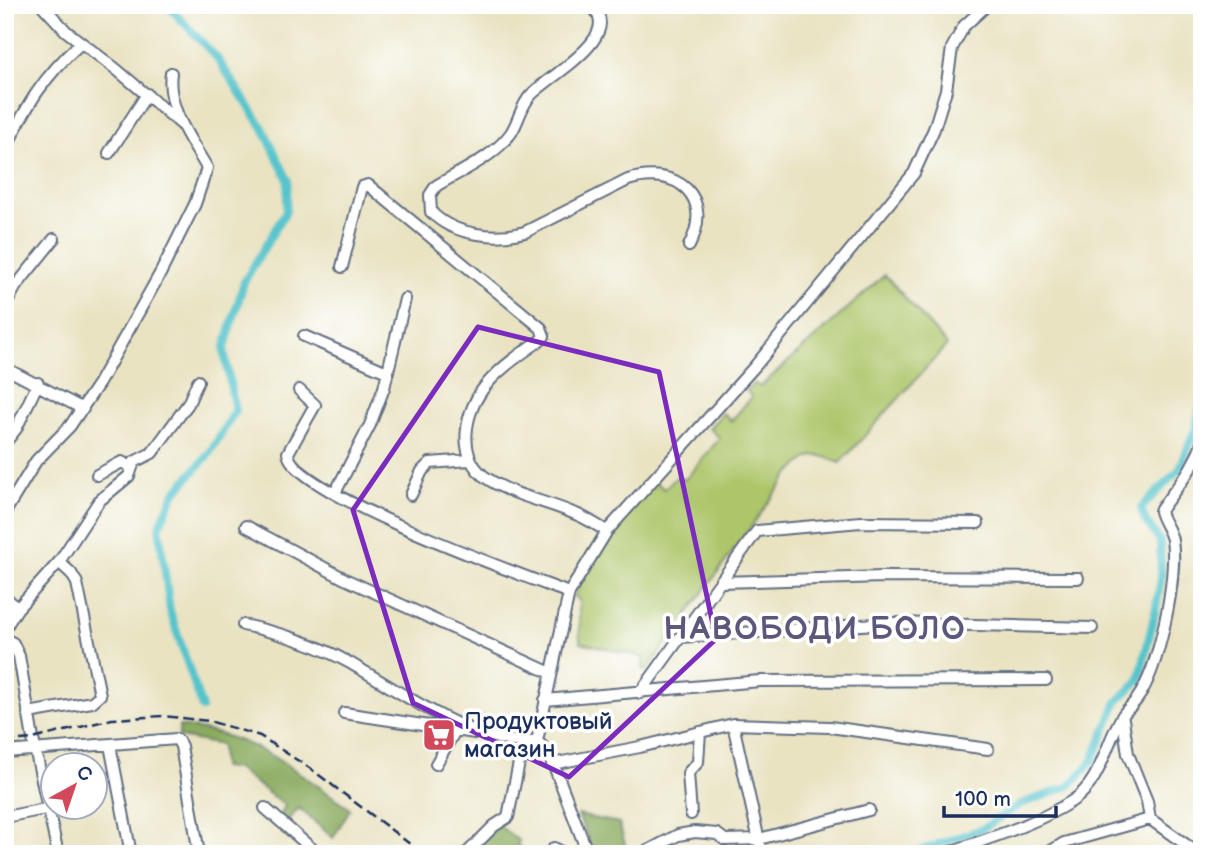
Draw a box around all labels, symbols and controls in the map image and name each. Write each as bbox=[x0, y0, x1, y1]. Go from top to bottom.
district label: НАВОБОДИ БОЛО bbox=[663, 610, 967, 649]
place label: Продуктовый магазин bbox=[464, 707, 613, 764]
supermarket icon: Продуктовый магазин bbox=[420, 716, 458, 754]
north arrow bbox=[38, 750, 108, 820]
text: С bbox=[72, 761, 96, 787]
scale bar bbox=[944, 775, 1056, 819]
text: 100 m bbox=[955, 787, 1011, 812]

